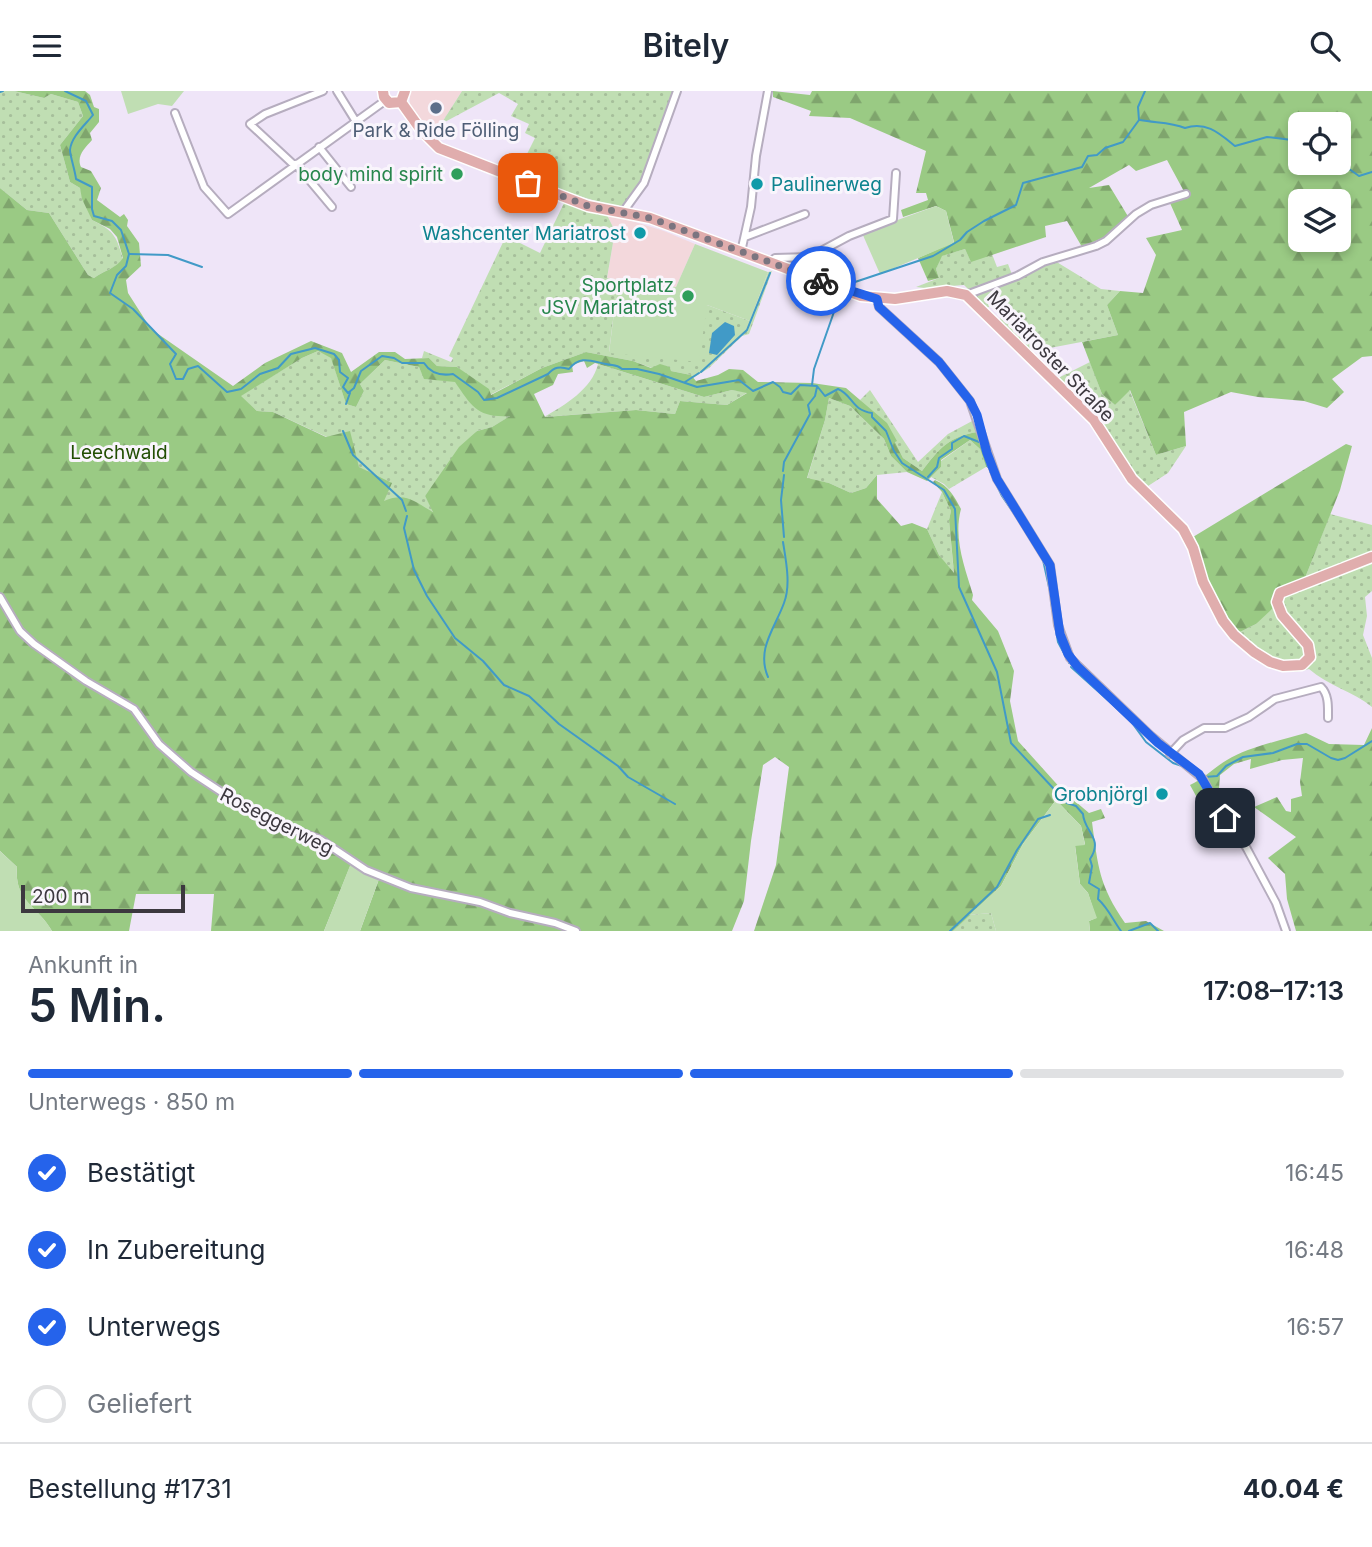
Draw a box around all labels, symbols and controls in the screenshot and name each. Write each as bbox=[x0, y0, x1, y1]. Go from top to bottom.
text: Bitely bbox=[643, 26, 729, 65]
icon: menu bbox=[28, 27, 66, 65]
icon: search bbox=[1306, 27, 1344, 65]
marker: Park & Ride Fölling bbox=[428, 100, 444, 116]
map controls bbox=[1288, 112, 1351, 252]
button: locate bbox=[1288, 112, 1351, 175]
place label: Park & Ride Fölling bbox=[352, 119, 520, 142]
pin bbox=[498, 153, 558, 213]
place label: body mind spirit bbox=[298, 163, 443, 186]
icon: bag bbox=[509, 164, 547, 202]
marker: body mind spirit bbox=[449, 166, 465, 182]
place label: Paulinerweg bbox=[771, 173, 882, 196]
marker: Paulinerweg bbox=[749, 176, 765, 192]
button: layers bbox=[1288, 189, 1351, 252]
place label: Washcenter Mariatrost bbox=[422, 222, 626, 245]
marker: Washcenter Mariatrost bbox=[632, 225, 648, 241]
courier bbox=[786, 246, 856, 316]
icon: bike bbox=[802, 262, 840, 300]
place label: Sportplatz JSV Mariatrost bbox=[541, 274, 674, 319]
street label: Mariatroster Straße bbox=[982, 286, 1119, 427]
marker: Sportplatz JSV Mariatrost bbox=[680, 288, 696, 304]
park label: Leechwald bbox=[70, 441, 168, 464]
street label: Roseggerweg bbox=[216, 783, 337, 860]
place label: Grobnjörgl bbox=[1054, 783, 1148, 806]
marker: Grobnjörgl bbox=[1154, 786, 1170, 802]
pin bbox=[1195, 788, 1255, 848]
icon: home bbox=[1206, 799, 1244, 837]
scale bar bbox=[21, 882, 186, 914]
text: 200 m bbox=[32, 885, 90, 908]
text: Ankunft in bbox=[28, 951, 138, 979]
text: 17:08–17:13 bbox=[1203, 975, 1344, 1006]
text: 5 Min. bbox=[28, 977, 166, 1033]
text: Unterwegs · 850 m bbox=[28, 1088, 235, 1116]
icon: check bbox=[28, 1154, 66, 1192]
text: Bestätigt bbox=[87, 1157, 195, 1188]
text: 16:45 bbox=[1285, 1159, 1344, 1187]
icon: check bbox=[28, 1231, 66, 1269]
text: In Zubereitung bbox=[87, 1234, 265, 1265]
text: 16:48 bbox=[1285, 1236, 1344, 1264]
icon: check bbox=[28, 1308, 66, 1346]
text: Unterwegs bbox=[87, 1311, 221, 1342]
text: 16:57 bbox=[1287, 1313, 1344, 1341]
text: Geliefert bbox=[87, 1388, 192, 1419]
text: Bestellung #1731 bbox=[28, 1473, 232, 1504]
text: 40.04 € bbox=[1243, 1473, 1344, 1504]

